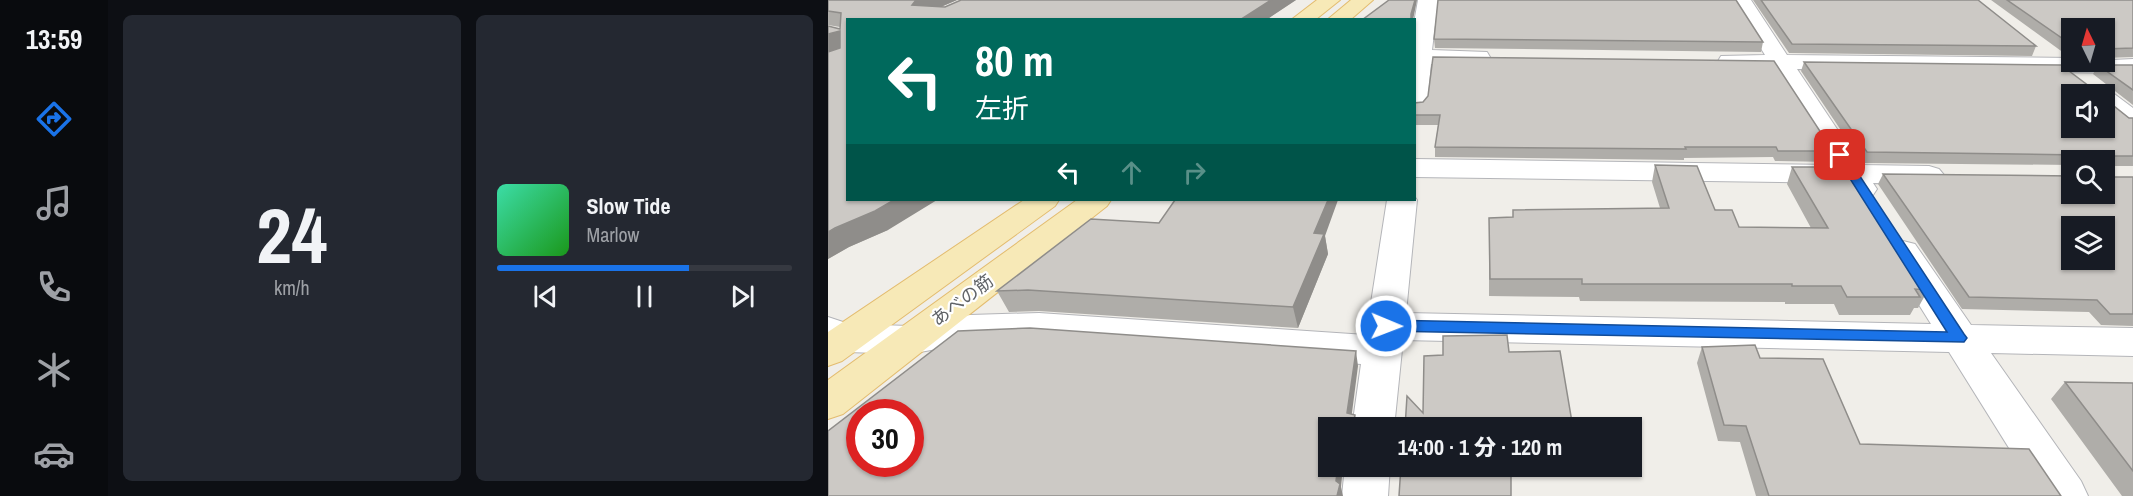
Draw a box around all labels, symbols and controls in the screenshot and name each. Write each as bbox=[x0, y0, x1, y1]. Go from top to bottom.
north arrow bbox=[2061, 18, 2115, 72]
map controls bbox=[2061, 18, 2115, 270]
text: 13:59 bbox=[26, 21, 82, 57]
text: 80 m bbox=[975, 33, 1054, 89]
icon: left bbox=[876, 42, 954, 120]
button: sound bbox=[2061, 84, 2115, 138]
text: 左折 bbox=[975, 90, 1029, 126]
icon: directions bbox=[33, 98, 75, 140]
pin bbox=[1814, 129, 1865, 180]
icon: arrive bbox=[1823, 138, 1856, 171]
button: search bbox=[2061, 150, 2115, 204]
icon: left bbox=[1052, 156, 1085, 189]
icon: ahead bbox=[1115, 156, 1148, 189]
icon: right bbox=[1178, 156, 1211, 189]
icon: music bbox=[33, 182, 75, 224]
text: 24 bbox=[256, 182, 327, 287]
text: Slow Tide bbox=[587, 191, 670, 221]
button: layers bbox=[2061, 216, 2115, 270]
text: Marlow bbox=[587, 221, 639, 248]
icon: phone bbox=[33, 266, 75, 308]
street label: あべの筋 bbox=[926, 268, 998, 332]
text: km/h bbox=[274, 274, 310, 301]
icon: previous bbox=[529, 280, 562, 313]
icon: pause bbox=[628, 280, 661, 313]
icon: next bbox=[726, 280, 759, 313]
position arrow bbox=[1354, 294, 1418, 358]
icon: climate bbox=[33, 349, 75, 391]
speed limit sign: 30 bbox=[846, 399, 924, 477]
text: 14:00 · 1 分 · 120 m bbox=[1398, 432, 1562, 462]
icon: car bbox=[33, 433, 75, 475]

